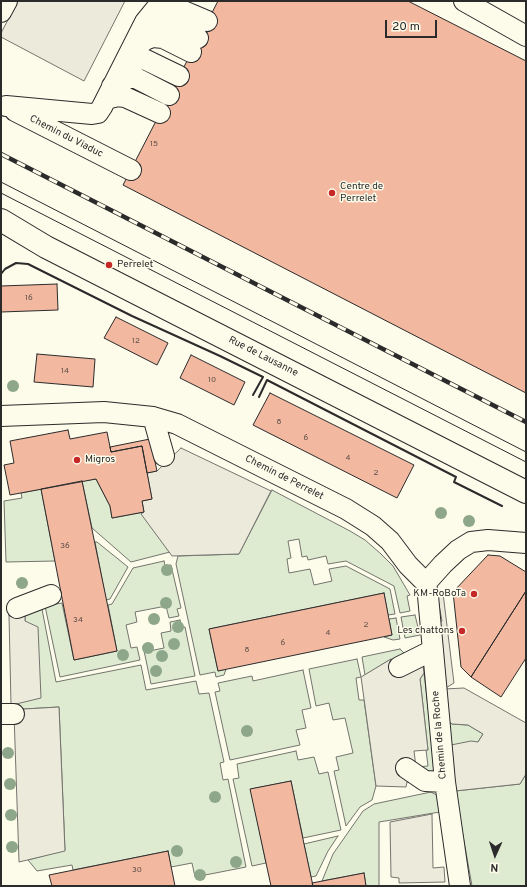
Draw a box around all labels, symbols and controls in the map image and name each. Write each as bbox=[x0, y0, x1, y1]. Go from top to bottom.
scale bar bbox=[387, 12, 439, 38]
text: 20 m bbox=[392, 19, 420, 35]
street label: Chemin du Viaduc bbox=[27, 113, 105, 161]
house number: 15 bbox=[150, 139, 158, 149]
place label: Centre de Perrelet bbox=[340, 181, 383, 204]
marker: Centre de Perrelet bbox=[327, 188, 337, 198]
place label: Perrelet bbox=[117, 259, 153, 271]
marker: Perrelet bbox=[104, 260, 114, 270]
house number: 16 bbox=[25, 293, 33, 303]
street label: Rue de Lausanne bbox=[226, 334, 300, 380]
house number: 12 bbox=[132, 336, 140, 346]
house number: 14 bbox=[61, 366, 69, 376]
house number: 10 bbox=[208, 375, 216, 385]
house number: 8 bbox=[277, 417, 281, 427]
house number: 6 bbox=[304, 433, 308, 443]
street label: Chemin de Perrelet bbox=[243, 453, 325, 503]
house number: 4 bbox=[346, 453, 350, 463]
place label: Migros bbox=[85, 454, 115, 466]
marker: Migros bbox=[72, 455, 82, 465]
house number: 2 bbox=[374, 468, 378, 478]
house number: 36 bbox=[60, 541, 70, 551]
place label: KM-RoBoTa bbox=[413, 588, 466, 600]
marker: KM-RoBoTa bbox=[469, 589, 479, 599]
house number: 34 bbox=[73, 615, 83, 625]
house number: 2 bbox=[364, 620, 368, 630]
place label: Les chattons bbox=[397, 625, 454, 637]
marker: Les chattons bbox=[457, 626, 467, 636]
house number: 4 bbox=[326, 628, 330, 638]
house number: 6 bbox=[281, 638, 285, 648]
house number: 8 bbox=[245, 645, 249, 655]
street label: Chemin de la Roche bbox=[430, 690, 450, 780]
north arrow bbox=[475, 835, 515, 875]
text: N bbox=[490, 860, 499, 874]
house number: 30 bbox=[132, 865, 142, 875]

